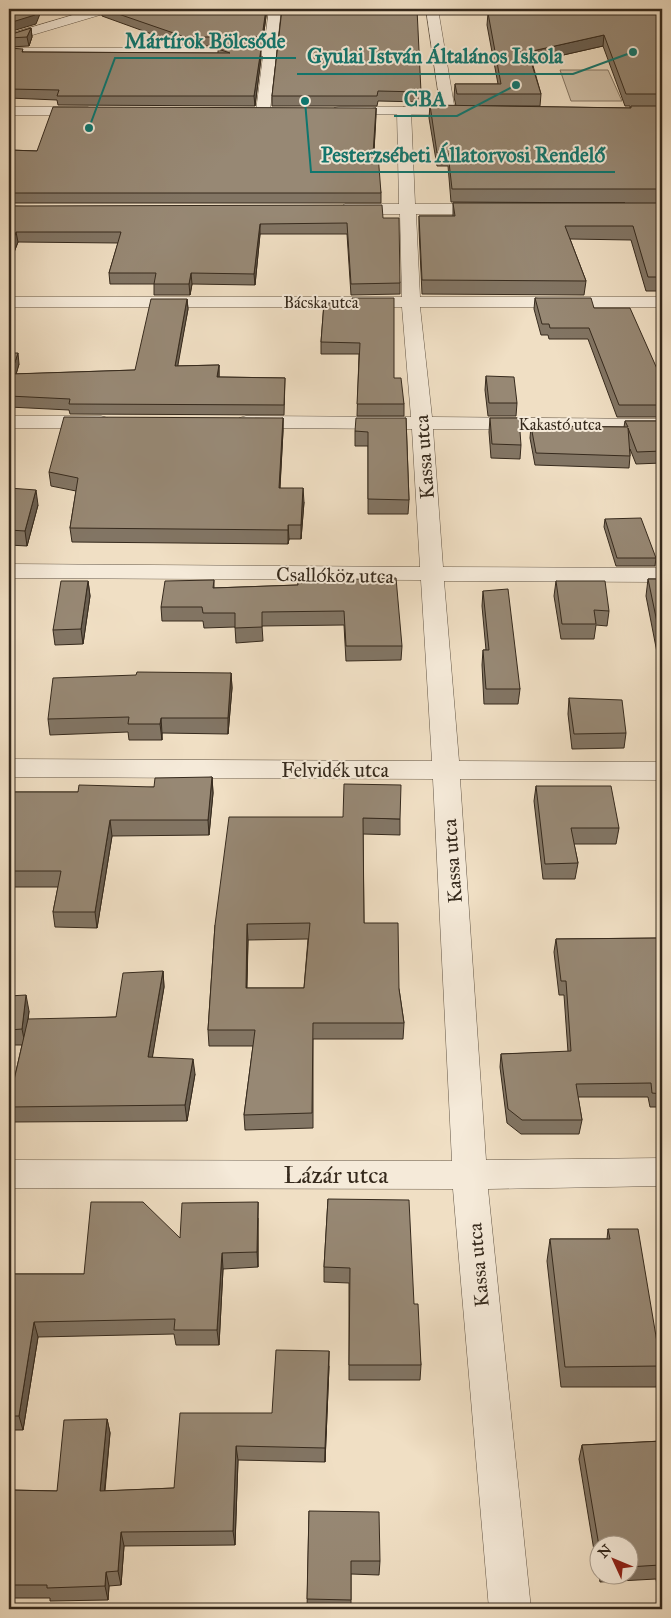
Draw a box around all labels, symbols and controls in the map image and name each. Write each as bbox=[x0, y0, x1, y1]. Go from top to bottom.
callout: Mártírok Bölcsőde bbox=[115, 22, 296, 58]
text: Mártírok Bölcsőde bbox=[125, 28, 286, 54]
callout: Gyulai István Általános Iskola bbox=[297, 38, 573, 74]
text: Gyulai István Általános Iskola bbox=[307, 42, 564, 69]
callout: CBA bbox=[394, 80, 457, 116]
text: CBA bbox=[404, 86, 447, 112]
callout: Pesterzsébeti Állatorvosi Rendelő bbox=[311, 136, 615, 172]
text: Pesterzsébeti Állatorvosi Rendelő bbox=[321, 141, 606, 168]
street label: Bácska utca bbox=[283, 293, 359, 312]
street label: Kassa utca bbox=[409, 413, 439, 500]
street label: Kakastó utca bbox=[518, 415, 602, 434]
street label: Csallóköz utca bbox=[276, 562, 395, 588]
street label: Felvidék utca bbox=[281, 758, 389, 782]
street label: Kassa utca bbox=[437, 817, 467, 904]
street label: Lázár utca bbox=[284, 1160, 389, 1190]
street label: Kassa utca bbox=[462, 1221, 494, 1308]
north arrow bbox=[588, 1536, 638, 1586]
text: N bbox=[595, 1541, 615, 1561]

